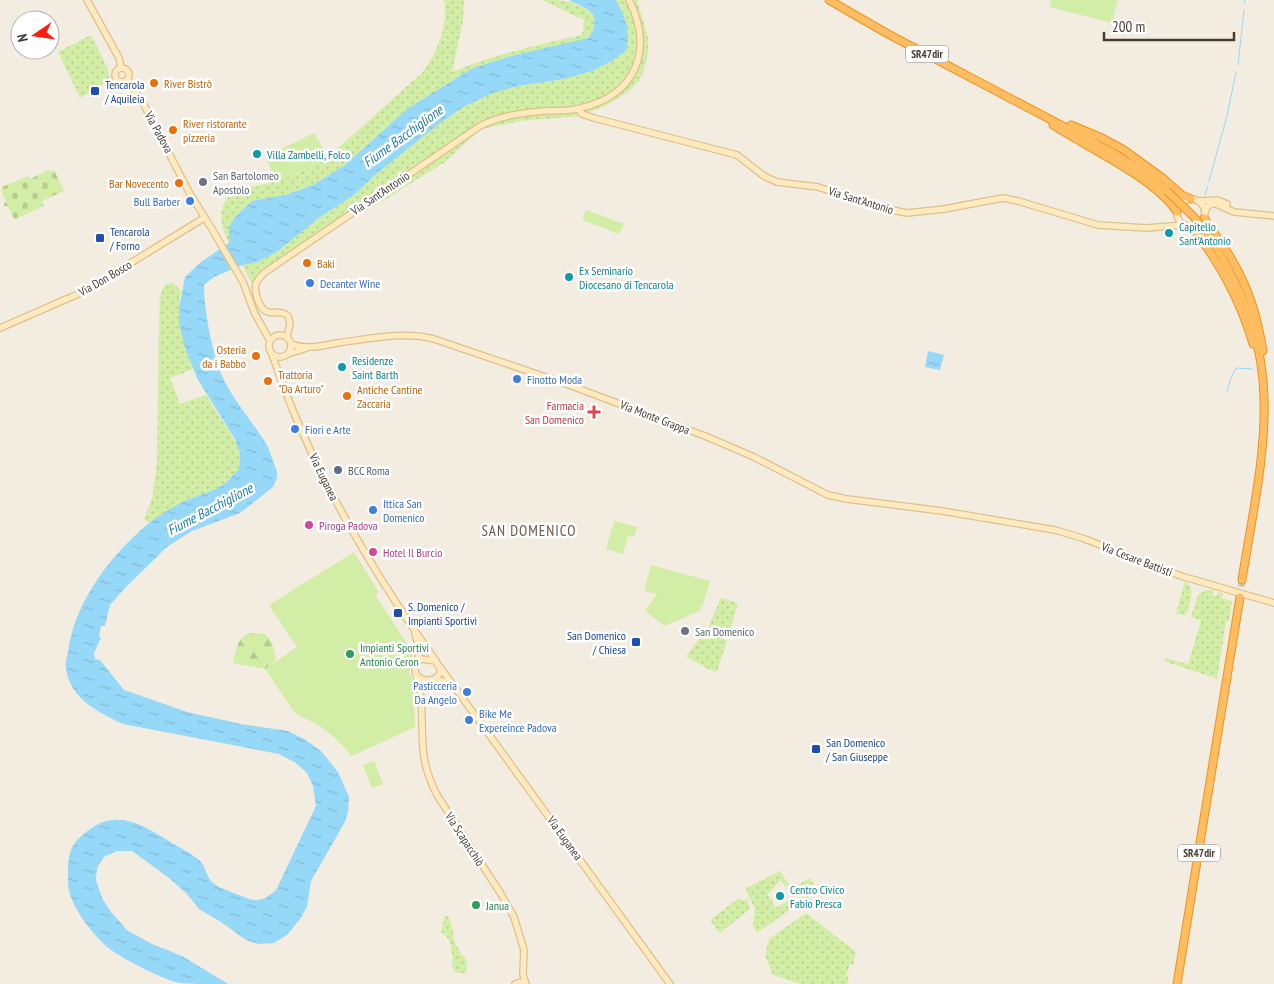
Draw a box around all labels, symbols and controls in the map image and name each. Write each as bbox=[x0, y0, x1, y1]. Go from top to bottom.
north arrow bbox=[10, 10, 60, 60]
scale bar bbox=[1104, 10, 1234, 42]
text: 200 m bbox=[1112, 17, 1145, 36]
text: N bbox=[13, 32, 32, 44]
road number: SR47dir bbox=[906, 46, 948, 62]
place label: River Bistrò bbox=[164, 76, 212, 91]
place label: Tencarola / Aquileia bbox=[104, 77, 145, 106]
marker: River Bistrò bbox=[148, 77, 160, 89]
marker: Tencarola / Aquileia bbox=[89, 85, 101, 97]
water label: Fiume Bacchiglione bbox=[360, 100, 447, 171]
street label: Via Padova bbox=[141, 108, 177, 156]
place label: River ristorante pizzeria bbox=[183, 116, 247, 145]
marker: River ristorante pizzeria bbox=[167, 124, 179, 136]
place label: Villa Zambelli, Folco bbox=[266, 147, 350, 162]
marker: Villa Zambelli, Folco bbox=[251, 148, 263, 160]
place label: San Bartolomeo Apostolo bbox=[213, 168, 279, 197]
street label: Via Sant'Antonio bbox=[347, 168, 412, 219]
place label: Bar Novecento bbox=[109, 176, 169, 191]
marker: San Bartolomeo Apostolo bbox=[197, 176, 209, 188]
marker: Bar Novecento bbox=[173, 177, 185, 189]
street label: Via Sant'Antonio bbox=[826, 183, 895, 217]
place label: Bull Barber bbox=[134, 194, 181, 209]
marker: Bull Barber bbox=[184, 195, 196, 207]
place label: Capitello Sant'Antonio bbox=[1179, 219, 1231, 248]
place label: Tencarola / Forno bbox=[109, 224, 150, 253]
marker: Capitello Sant'Antonio bbox=[1163, 227, 1175, 239]
marker: Tencarola / Forno bbox=[94, 232, 106, 244]
place label: Baki bbox=[317, 256, 335, 271]
street label: Via Don Bosco bbox=[75, 257, 134, 300]
marker: Baki bbox=[301, 257, 313, 269]
place label: Ex Seminario Diocesano di Tencarola bbox=[579, 263, 674, 292]
marker: Ex Seminario Diocesano di Tencarola bbox=[563, 271, 575, 283]
place label: Decanter Wine bbox=[320, 276, 380, 291]
marker: Decanter Wine bbox=[304, 277, 316, 289]
place label: Osteria da i Babbo bbox=[202, 342, 246, 371]
marker: Osteria da i Babbo bbox=[250, 350, 262, 362]
place label: Residenze Saint Barth bbox=[352, 353, 398, 382]
marker: Residenze Saint Barth bbox=[336, 361, 348, 373]
place label: Trattoria "Da Arturo" bbox=[278, 367, 324, 396]
place label: Finotto Moda bbox=[527, 372, 582, 387]
marker: Finotto Moda bbox=[511, 373, 523, 385]
marker: Trattoria "Da Arturo" bbox=[262, 375, 274, 387]
place label: Antiche Cantine Zaccaria bbox=[357, 382, 422, 411]
marker: Antiche Cantine Zaccaria bbox=[341, 390, 353, 402]
street label: Via Monte Grappa bbox=[617, 396, 692, 437]
place label: Farmacia San Domenico bbox=[525, 398, 584, 427]
marker: Farmacia San Domenico bbox=[588, 406, 600, 418]
place label: Fiori e Arte bbox=[305, 422, 351, 437]
marker: Fiori e Arte bbox=[289, 423, 301, 435]
street label: Via Euganea bbox=[306, 450, 342, 503]
place label: BCC Roma bbox=[348, 463, 390, 478]
marker: BCC Roma bbox=[332, 464, 344, 476]
water label: Fiume Bacchiglione bbox=[164, 478, 257, 539]
place label: Ittica San Domenico bbox=[383, 496, 424, 525]
marker: Ittica San Domenico bbox=[367, 504, 379, 516]
place label: Piroga Padova bbox=[319, 518, 378, 533]
marker: Piroga Padova bbox=[303, 519, 315, 531]
district label: SAN DOMENICO bbox=[481, 521, 577, 540]
street label: Via Cesare Battisti bbox=[1098, 538, 1175, 579]
place label: Hotel Il Burcio bbox=[383, 545, 442, 560]
marker: Hotel Il Burcio bbox=[367, 546, 379, 558]
place label: S. Domenico / Impianti Sportivi bbox=[408, 599, 477, 628]
marker: S. Domenico / Impianti Sportivi bbox=[392, 607, 404, 619]
place label: San Domenico bbox=[695, 624, 754, 639]
marker: San Domenico bbox=[679, 625, 691, 637]
place label: San Domenico / Chiesa bbox=[567, 628, 626, 657]
marker: San Domenico / Chiesa bbox=[630, 636, 642, 648]
place label: Impianti Sportivi Antonio Ceron bbox=[360, 640, 429, 669]
marker: Impianti Sportivi Antonio Ceron bbox=[344, 648, 356, 660]
place label: Pasticceria Da Angelo bbox=[413, 678, 457, 707]
marker: Pasticceria Da Angelo bbox=[461, 686, 473, 698]
place label: Bike Me Expereince Padova bbox=[479, 706, 557, 735]
marker: Bike Me Expereince Padova bbox=[463, 714, 475, 726]
place label: San Domenico / San Giuseppe bbox=[825, 735, 888, 764]
marker: San Domenico / San Giuseppe bbox=[810, 743, 822, 755]
street label: Via Scapacchiò bbox=[442, 808, 488, 869]
street label: Via Euganea bbox=[543, 812, 586, 863]
road number: SR47dir bbox=[1178, 844, 1220, 861]
place label: Centro Civico Fabio Presca bbox=[790, 882, 844, 911]
marker: Centro Civico Fabio Presca bbox=[774, 890, 786, 902]
place label: Janua bbox=[485, 898, 509, 913]
marker: Janua bbox=[470, 899, 482, 911]

